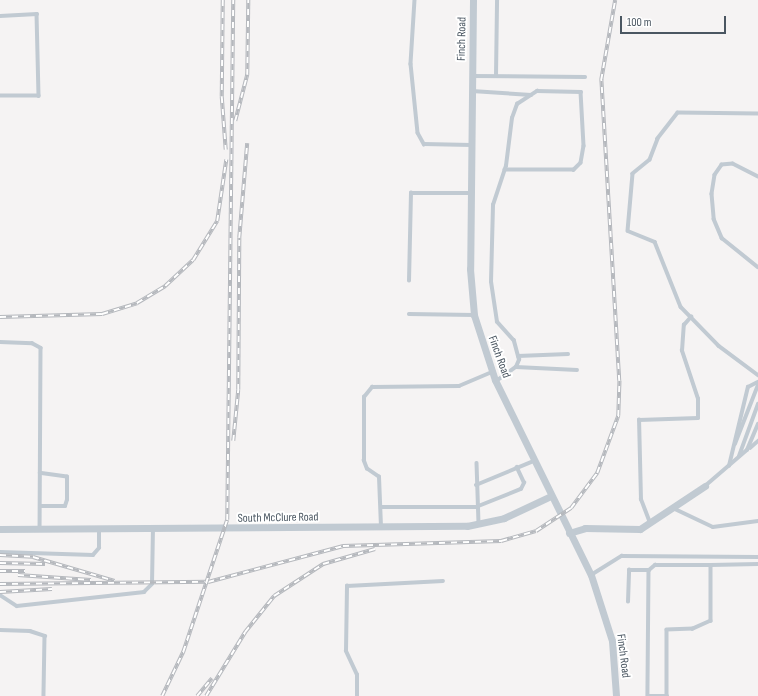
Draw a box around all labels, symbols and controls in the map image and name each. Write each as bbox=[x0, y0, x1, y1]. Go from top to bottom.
scale bar bbox=[622, 8, 728, 34]
text: 100 m bbox=[627, 15, 652, 30]
street label: Finch Road bbox=[454, 17, 470, 61]
street label: Finch Road bbox=[485, 334, 513, 380]
street label: South McClure Road bbox=[237, 510, 319, 526]
street label: Finch Road bbox=[613, 633, 633, 679]

